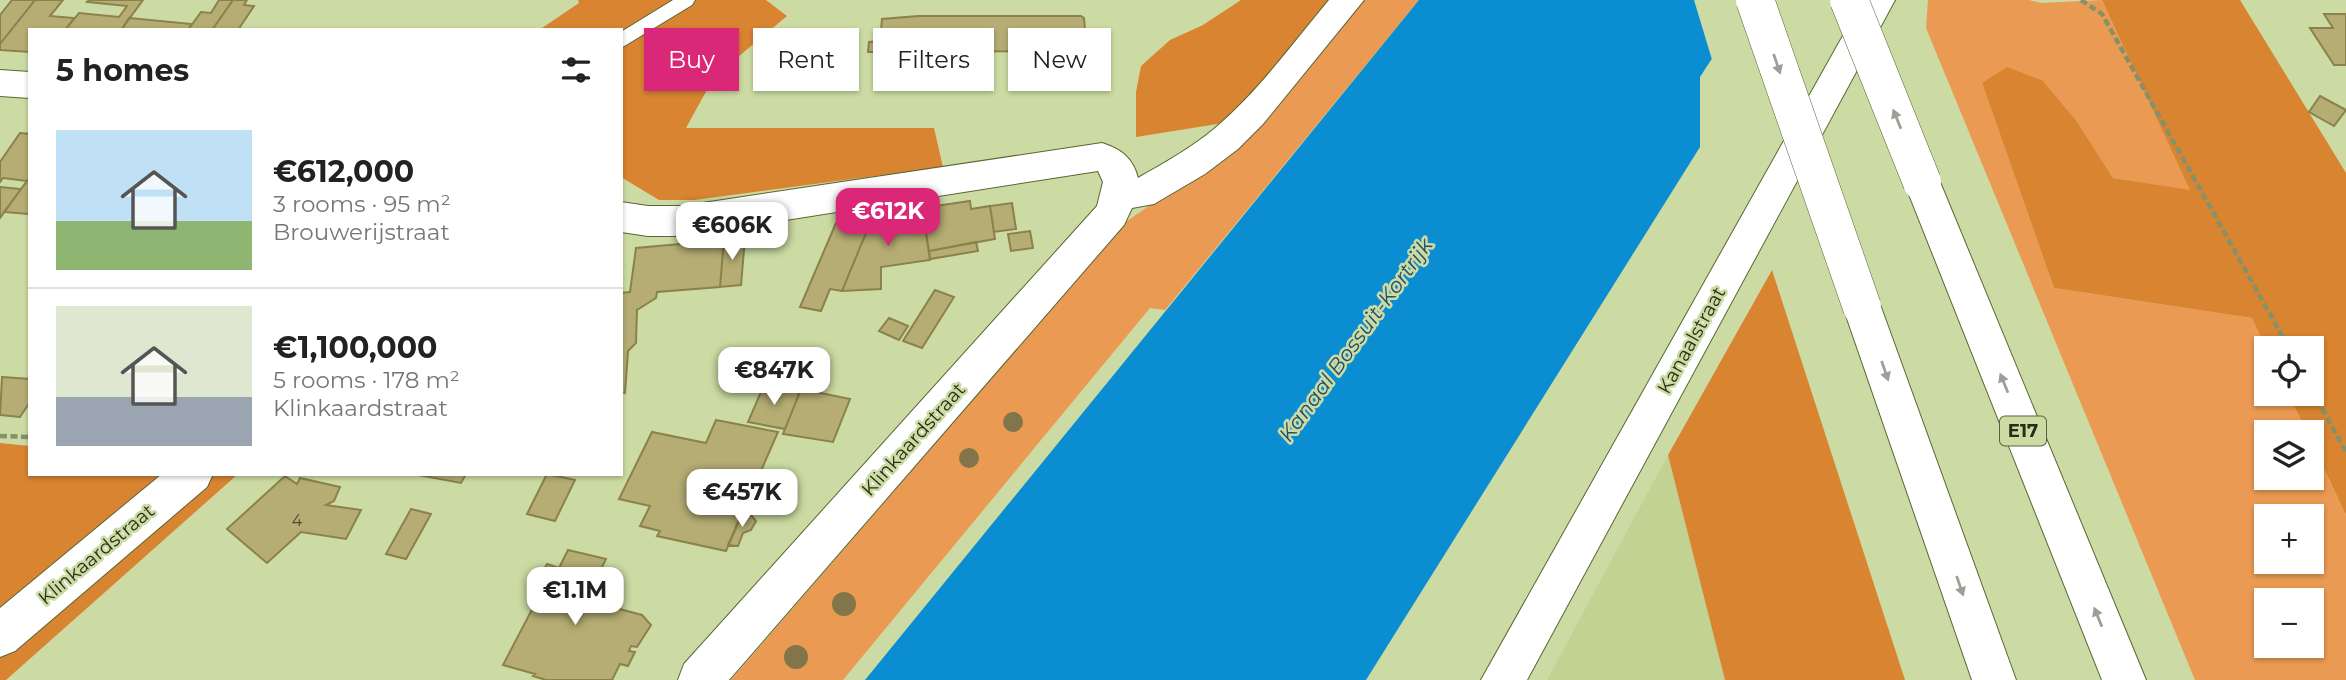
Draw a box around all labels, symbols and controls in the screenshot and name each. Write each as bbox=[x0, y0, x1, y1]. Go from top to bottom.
chip: Buy bbox=[644, 28, 739, 91]
chip: Rent bbox=[753, 28, 859, 91]
chip: Filters bbox=[873, 28, 994, 91]
chip: New bbox=[1008, 28, 1111, 91]
icon: filters bbox=[557, 51, 595, 89]
text: 5 homes bbox=[56, 52, 189, 89]
one-way arrow bbox=[1772, 54, 1783, 75]
one-way arrow bbox=[1891, 108, 1902, 129]
text: €612,000 bbox=[273, 153, 414, 190]
icon: home bbox=[112, 158, 196, 242]
pin: €612K bbox=[839, 188, 937, 248]
text: 3 rooms · 95 m² bbox=[273, 190, 451, 218]
text: €612K bbox=[852, 197, 924, 225]
pin: €606K bbox=[683, 202, 781, 262]
text: €606K bbox=[692, 211, 772, 239]
text: Brouwerijstraat bbox=[273, 218, 450, 246]
water label: Kanaal Bossuit-Kortrijk bbox=[1273, 232, 1439, 446]
street label: Kanaalstraat bbox=[1653, 282, 1730, 398]
text: €1,100,000 bbox=[273, 329, 437, 366]
icon: home bbox=[112, 334, 196, 418]
map controls bbox=[2254, 336, 2324, 658]
button: locate bbox=[2254, 336, 2324, 406]
pin: €847K bbox=[725, 348, 823, 407]
text: €847K bbox=[734, 356, 814, 384]
one-way arrow bbox=[1880, 361, 1891, 382]
text: 5 rooms · 178 m² bbox=[273, 366, 460, 394]
one-way arrow bbox=[1998, 373, 2009, 394]
street label: Klinkaardstraat bbox=[857, 378, 970, 501]
text: Klinkaardstraat bbox=[273, 394, 448, 422]
road number: E17 bbox=[2000, 416, 2046, 446]
button: layers bbox=[2254, 420, 2324, 490]
pin: €457K bbox=[693, 470, 791, 529]
text: €457K bbox=[703, 478, 781, 506]
street label: Klinkaardstraat bbox=[34, 499, 159, 610]
button: + bbox=[2254, 504, 2324, 574]
house number: 4 bbox=[292, 511, 303, 530]
pin: €1.1M bbox=[526, 568, 624, 627]
one-way arrow bbox=[1955, 575, 1966, 596]
text: €1.1M bbox=[543, 576, 607, 604]
button: − bbox=[2254, 588, 2324, 658]
one-way arrow bbox=[2093, 606, 2104, 627]

